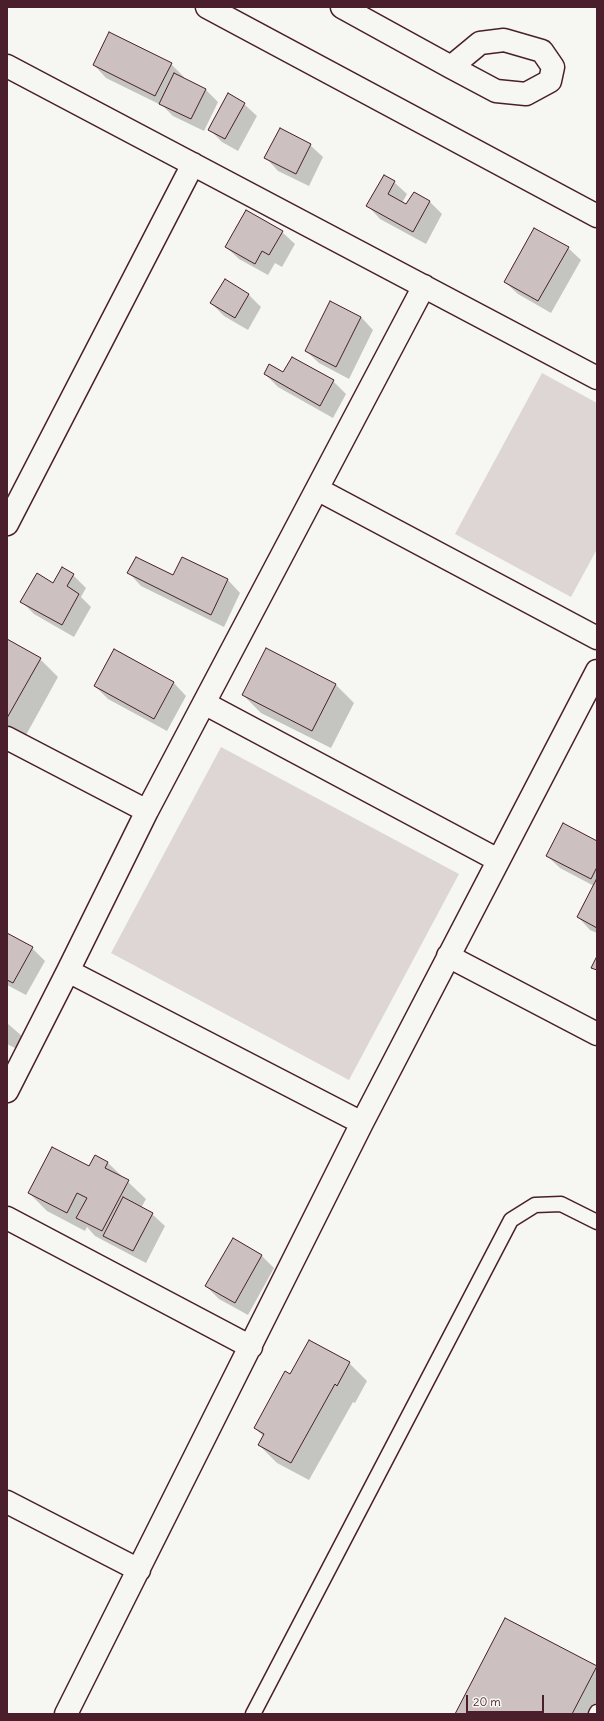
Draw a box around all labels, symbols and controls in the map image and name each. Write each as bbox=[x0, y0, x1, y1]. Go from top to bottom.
scale bar bbox=[468, 1687, 546, 1713]
text: 20 m bbox=[473, 1694, 501, 1709]

